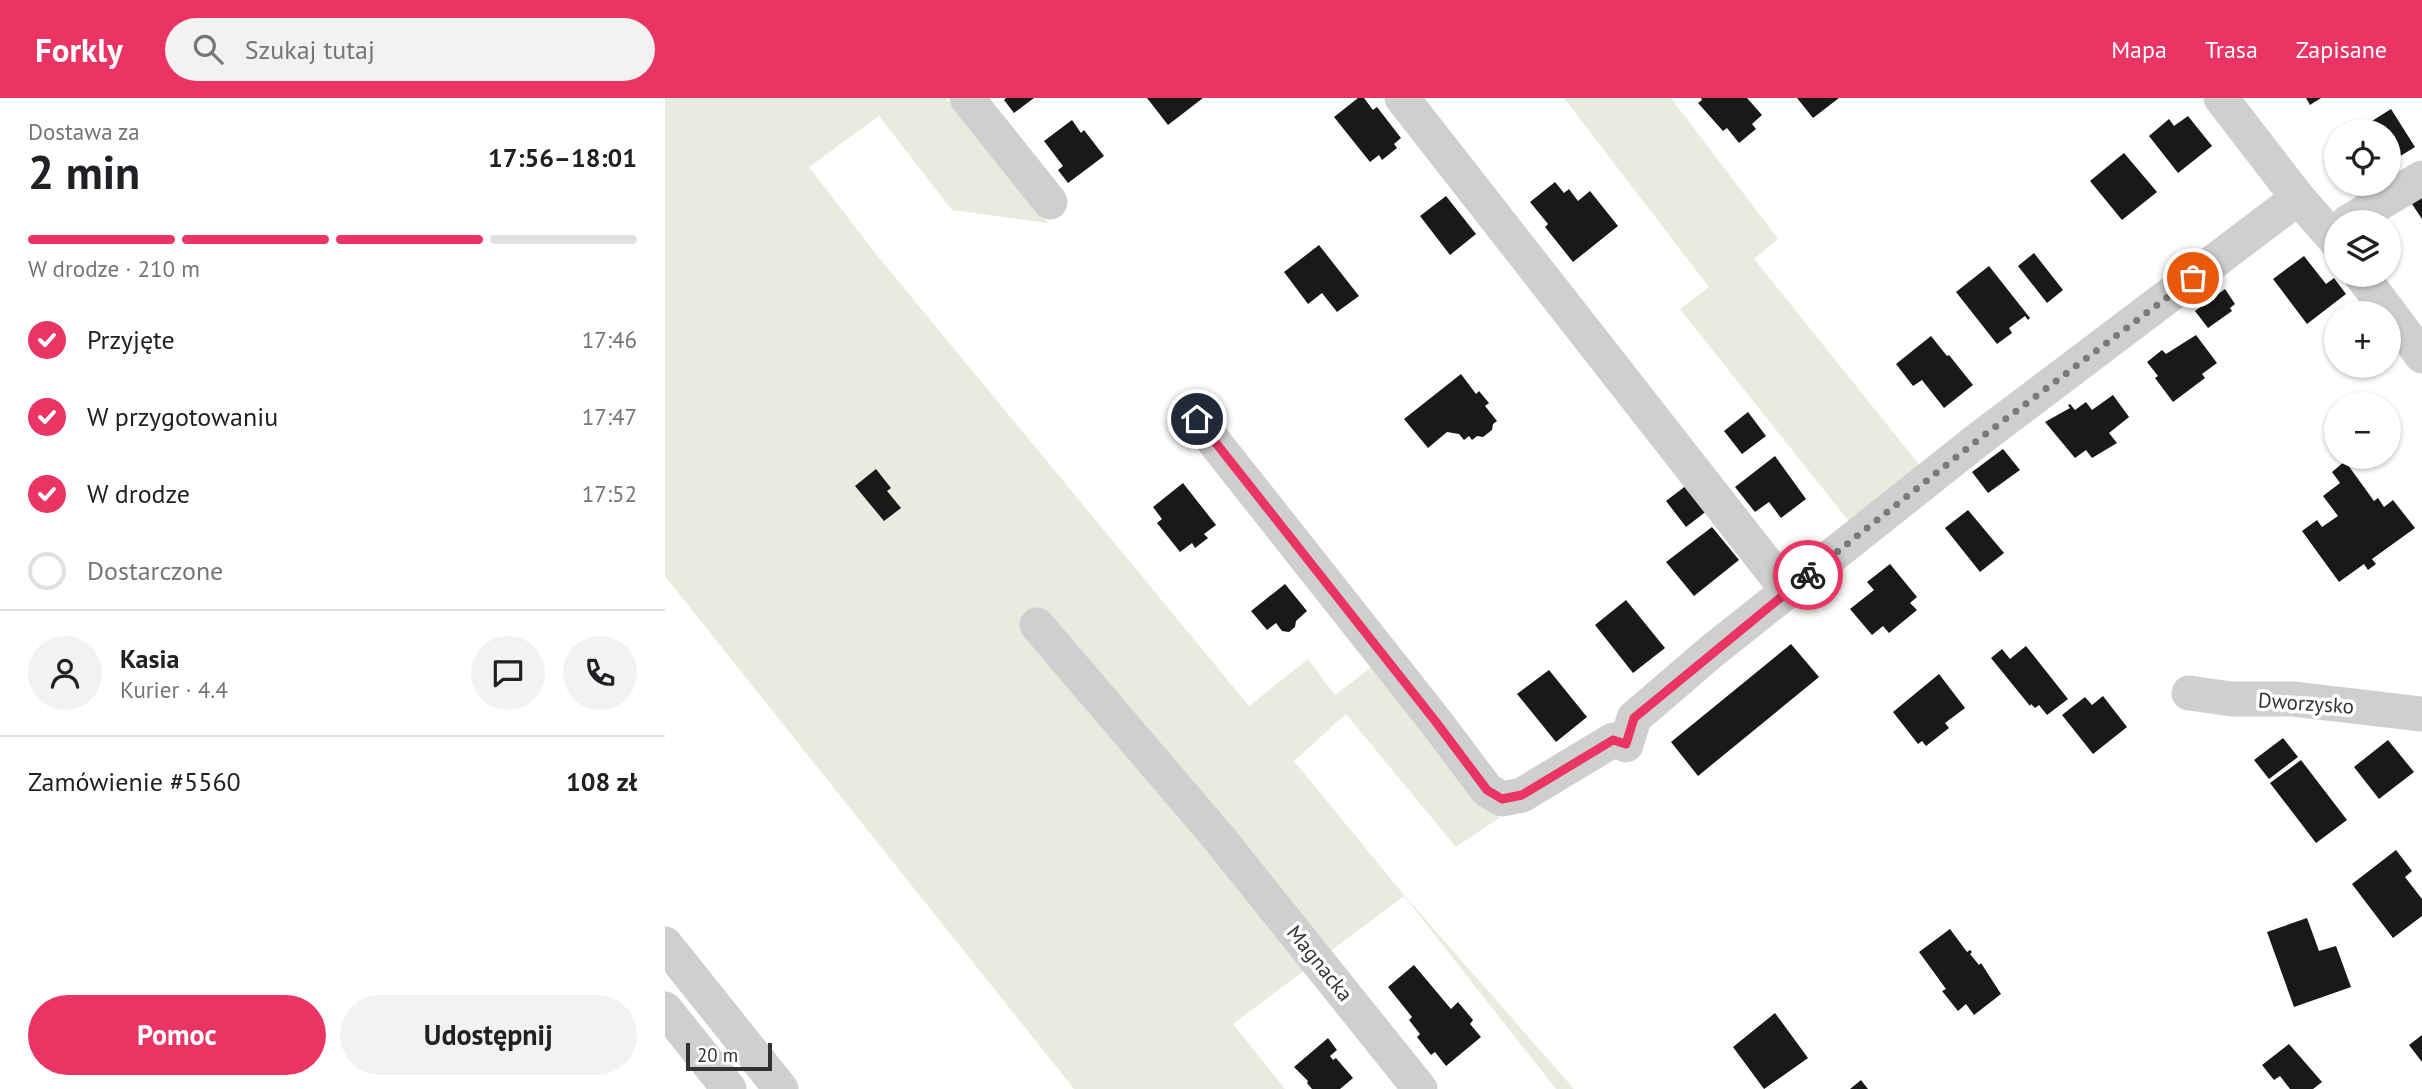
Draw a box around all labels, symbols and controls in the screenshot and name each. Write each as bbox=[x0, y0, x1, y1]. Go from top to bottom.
search box bbox=[165, 18, 655, 81]
text: Forkly bbox=[35, 28, 123, 71]
icon: search bbox=[189, 30, 227, 68]
text: Szukaj tutaj bbox=[245, 33, 375, 66]
text: Mapa bbox=[2111, 34, 2167, 65]
text: Trasa bbox=[2205, 34, 2258, 65]
text: Zapisane bbox=[2296, 34, 2387, 65]
text: Dostawa za bbox=[28, 117, 140, 146]
map controls bbox=[2324, 119, 2401, 469]
button: locate bbox=[2324, 119, 2401, 196]
text: 17:56–18:01 bbox=[488, 141, 637, 174]
text: 2 min bbox=[28, 142, 140, 202]
button: layers bbox=[2324, 210, 2401, 287]
pin bbox=[2163, 248, 2223, 308]
text: W drodze · 210 m bbox=[28, 254, 200, 283]
icon: bag bbox=[2174, 259, 2212, 297]
button: + bbox=[2324, 301, 2401, 378]
icon: check bbox=[28, 321, 66, 359]
text: Przyjęte bbox=[87, 323, 175, 356]
text: 17:46 bbox=[582, 325, 637, 354]
pin bbox=[1167, 389, 1227, 449]
button: − bbox=[2324, 392, 2401, 469]
icon: check bbox=[28, 398, 66, 436]
text: W przygotowaniu bbox=[87, 400, 278, 433]
icon: home bbox=[1178, 400, 1216, 438]
text: 17:47 bbox=[582, 402, 637, 431]
icon: check bbox=[28, 475, 66, 513]
text: W drodze bbox=[87, 477, 190, 510]
text: 17:52 bbox=[582, 479, 637, 508]
courier bbox=[1773, 540, 1843, 610]
text: Dostarczone bbox=[87, 554, 223, 587]
icon: bike bbox=[1789, 556, 1827, 594]
button: person bbox=[28, 636, 102, 710]
button: chat bbox=[471, 636, 545, 710]
button: phone bbox=[563, 636, 637, 710]
text: Kasia bbox=[120, 642, 179, 675]
text: Kurier · 4.4 bbox=[120, 675, 228, 704]
street label: Dworzysko bbox=[2257, 686, 2355, 720]
text: Zamówienie #5560 bbox=[28, 765, 241, 798]
text: 108 zł bbox=[566, 765, 637, 798]
street label: Magnacka bbox=[1281, 919, 1359, 1007]
button: Pomoc bbox=[28, 995, 326, 1075]
button: Udostępnij bbox=[340, 995, 637, 1075]
scale bar bbox=[686, 1040, 772, 1072]
text: 20 m bbox=[697, 1043, 738, 1067]

